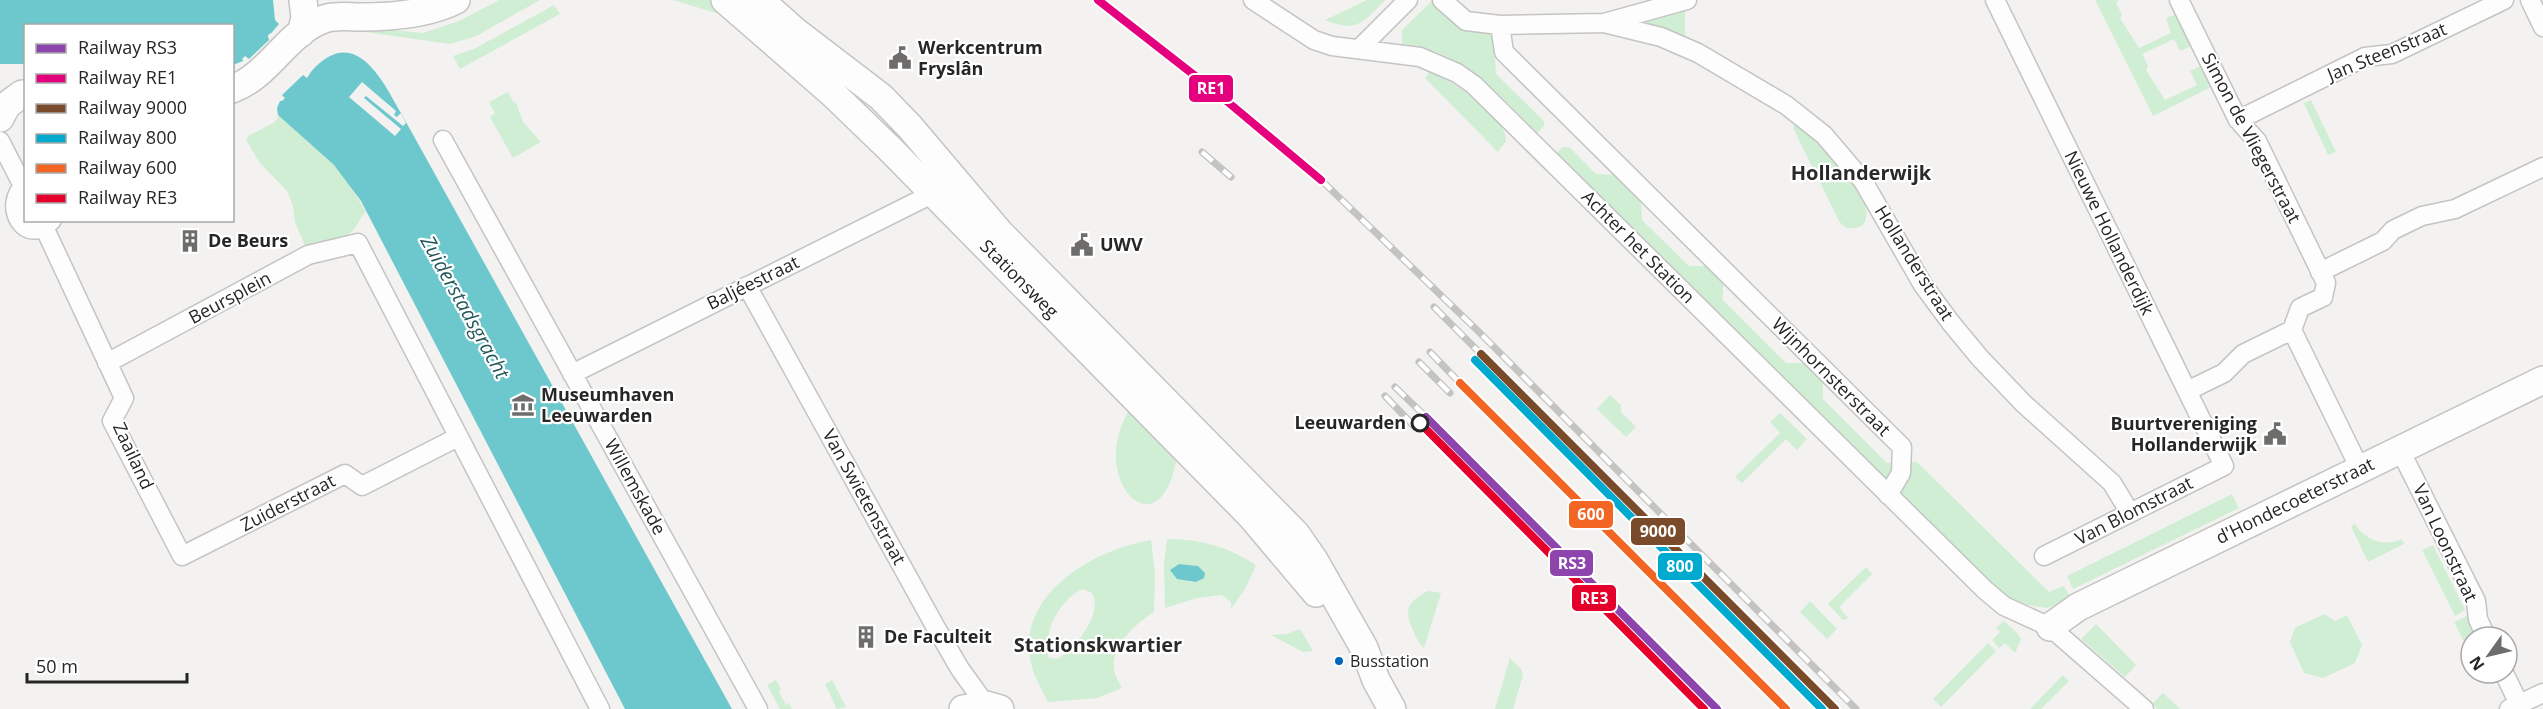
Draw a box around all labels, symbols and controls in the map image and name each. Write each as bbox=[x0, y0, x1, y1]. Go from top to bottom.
street label: Jan Steenstraat bbox=[2321, 16, 2450, 87]
legend bbox=[24, 24, 234, 222]
text: Railway RS3 bbox=[78, 35, 177, 59]
place label: Werkcentrum Fryslân bbox=[918, 35, 1043, 80]
public building icon: Werkcentrum Fryslân bbox=[887, 45, 913, 71]
street label: Simon de Vliegerstraat bbox=[2197, 48, 2307, 227]
text: Railway RE1 bbox=[78, 65, 177, 89]
line badge: RE1 bbox=[1188, 74, 1234, 103]
text: RE1 bbox=[1197, 77, 1225, 99]
text: Railway 9000 bbox=[78, 95, 187, 119]
text: Railway 800 bbox=[78, 125, 177, 149]
street label: Nieuwe Hollanderdijk bbox=[2060, 146, 2160, 319]
text: Railway 600 bbox=[78, 155, 177, 179]
district label: Hollanderwijk bbox=[1791, 159, 1932, 186]
street label: Achter het Station bbox=[1577, 184, 1701, 308]
text: Railway RE3 bbox=[78, 185, 177, 209]
street label: Hollanderstraat bbox=[1870, 200, 1960, 325]
building icon: De Beurs bbox=[177, 228, 203, 254]
place label: De Beurs bbox=[208, 228, 288, 252]
water label: Zuiderstadsgracht bbox=[414, 229, 517, 385]
public building icon: UWV bbox=[1069, 232, 1095, 258]
place label: UWV bbox=[1100, 232, 1143, 256]
street label: Stationsweg bbox=[975, 234, 1064, 323]
street label: Baljéestraat bbox=[702, 249, 803, 315]
street label: Beursplein bbox=[184, 265, 275, 329]
street label: Wijnhornsterstraat bbox=[1767, 312, 1896, 441]
place label: Museumhaven Leeuwarden bbox=[541, 382, 674, 427]
museum icon: Museumhaven Leeuwarden bbox=[510, 392, 536, 418]
place label: Leeuwarden bbox=[1294, 410, 1406, 434]
place label: Buurtvereniging Hollanderwijk bbox=[2111, 411, 2258, 456]
marker: Leeuwarden bbox=[1411, 414, 1429, 432]
street label: Zaailand bbox=[108, 418, 160, 493]
public building icon: Buurtvereniging Hollanderwijk bbox=[2262, 421, 2288, 447]
street label: Van Swietenstraat bbox=[818, 425, 912, 568]
street label: Willemskade bbox=[600, 434, 672, 539]
street label: d'Hondecoeterstraat bbox=[2211, 451, 2378, 549]
street label: Zuiderstraat bbox=[236, 468, 339, 536]
street label: Van Blomstraat bbox=[2071, 470, 2196, 550]
street label: Van Loonstraat bbox=[2408, 480, 2484, 605]
line badge: 600 bbox=[1568, 500, 1614, 529]
text: 600 bbox=[1577, 503, 1605, 525]
line badge: 9000 bbox=[1630, 517, 1686, 546]
text: 9000 bbox=[1640, 520, 1676, 542]
line badge: RS3 bbox=[1549, 549, 1594, 577]
text: RS3 bbox=[1558, 552, 1586, 574]
line badge: 800 bbox=[1657, 552, 1703, 581]
text: 800 bbox=[1666, 555, 1694, 577]
line badge: RE3 bbox=[1571, 584, 1617, 612]
text: RE3 bbox=[1580, 587, 1608, 609]
building icon: De Faculteit bbox=[853, 624, 879, 650]
place label: De Faculteit bbox=[884, 624, 992, 648]
north arrow bbox=[2459, 625, 2519, 685]
district label: Stationskwartier bbox=[1014, 631, 1182, 658]
scale bar bbox=[27, 646, 188, 684]
place label: Busstation bbox=[1350, 650, 1429, 672]
text: N bbox=[2464, 652, 2489, 675]
text: 50 m bbox=[36, 654, 78, 678]
marker: Busstation bbox=[1333, 655, 1345, 667]

